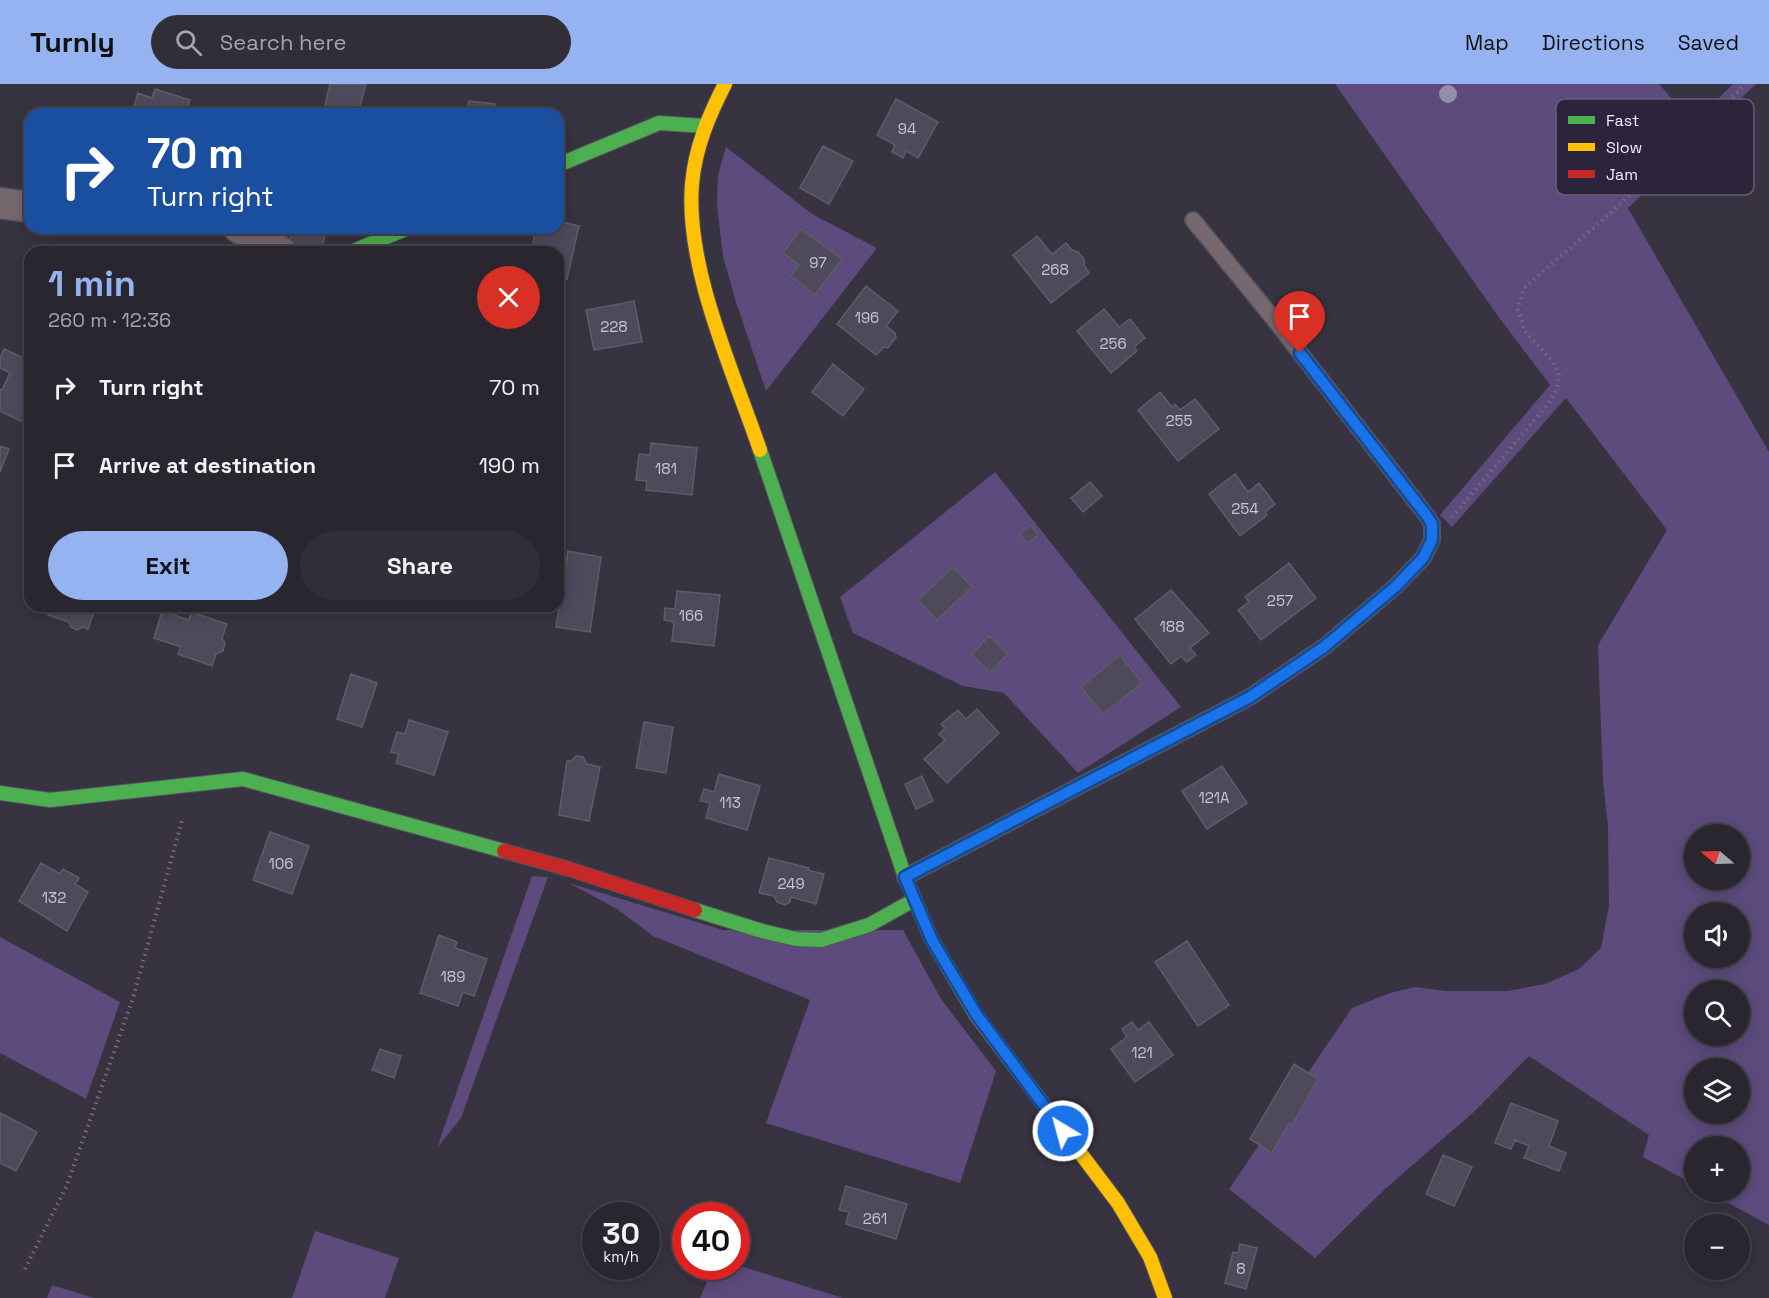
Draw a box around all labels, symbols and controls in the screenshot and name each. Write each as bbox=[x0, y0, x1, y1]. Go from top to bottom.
search box bbox=[151, 15, 571, 69]
text: Turnly bbox=[30, 24, 115, 60]
icon: search bbox=[172, 26, 205, 59]
text: Search here bbox=[220, 28, 347, 56]
text: Map bbox=[1465, 29, 1509, 56]
text: Directions bbox=[1542, 29, 1645, 56]
text: Saved bbox=[1678, 29, 1739, 56]
legend bbox=[1556, 99, 1754, 195]
text: Fast bbox=[1606, 110, 1639, 131]
house number: 94 bbox=[898, 119, 916, 138]
text: 70 m bbox=[147, 127, 244, 180]
icon: right bbox=[48, 132, 126, 210]
text: Slow bbox=[1606, 137, 1642, 158]
text: Jam bbox=[1606, 164, 1638, 185]
text: Turn right bbox=[147, 179, 274, 214]
house number: 97 bbox=[809, 253, 827, 272]
house number: 268 bbox=[1041, 260, 1069, 279]
text: 1 min bbox=[48, 261, 136, 307]
button: close bbox=[477, 266, 540, 329]
pin bbox=[1274, 291, 1325, 353]
icon: arrive bbox=[1283, 300, 1316, 333]
text: 260 m · 12:36 bbox=[48, 307, 171, 333]
house number: 196 bbox=[855, 308, 879, 327]
house number: 228 bbox=[600, 317, 628, 336]
house number: 256 bbox=[1099, 334, 1127, 353]
icon: right bbox=[48, 371, 81, 404]
text: Turn right bbox=[99, 373, 204, 401]
text: 70 m bbox=[489, 373, 540, 401]
house number: 255 bbox=[1165, 411, 1193, 430]
icon: arrive bbox=[48, 449, 81, 482]
text: Arrive at destination bbox=[99, 451, 316, 479]
text: 190 m bbox=[479, 451, 540, 479]
house number: 181 bbox=[655, 459, 677, 478]
house number: 254 bbox=[1231, 499, 1259, 518]
button: Exit bbox=[48, 531, 288, 600]
button: Share bbox=[300, 531, 540, 600]
house number: 257 bbox=[1267, 591, 1293, 610]
house number: 166 bbox=[679, 606, 703, 625]
house number: 188 bbox=[1160, 617, 1184, 636]
house number: 121A bbox=[1198, 788, 1230, 807]
house number: 113 bbox=[719, 793, 741, 812]
north arrow bbox=[1684, 824, 1750, 890]
map controls bbox=[1684, 824, 1750, 1280]
house number: 106 bbox=[268, 854, 294, 873]
house number: 249 bbox=[777, 874, 805, 893]
house number: 132 bbox=[42, 888, 66, 907]
button: sound bbox=[1684, 902, 1750, 968]
house number: 189 bbox=[441, 967, 465, 986]
button: search bbox=[1684, 980, 1750, 1046]
house number: 121 bbox=[1131, 1043, 1153, 1062]
button: layers bbox=[1684, 1058, 1750, 1124]
position arrow bbox=[1031, 1099, 1095, 1163]
button: + bbox=[1684, 1136, 1750, 1202]
speed limit sign: 40 bbox=[672, 1202, 750, 1280]
house number: 261 bbox=[863, 1209, 887, 1228]
text: 30 bbox=[602, 1214, 640, 1253]
button: − bbox=[1684, 1214, 1750, 1280]
text: km/h bbox=[603, 1247, 639, 1266]
house number: 8 bbox=[1236, 1259, 1246, 1278]

